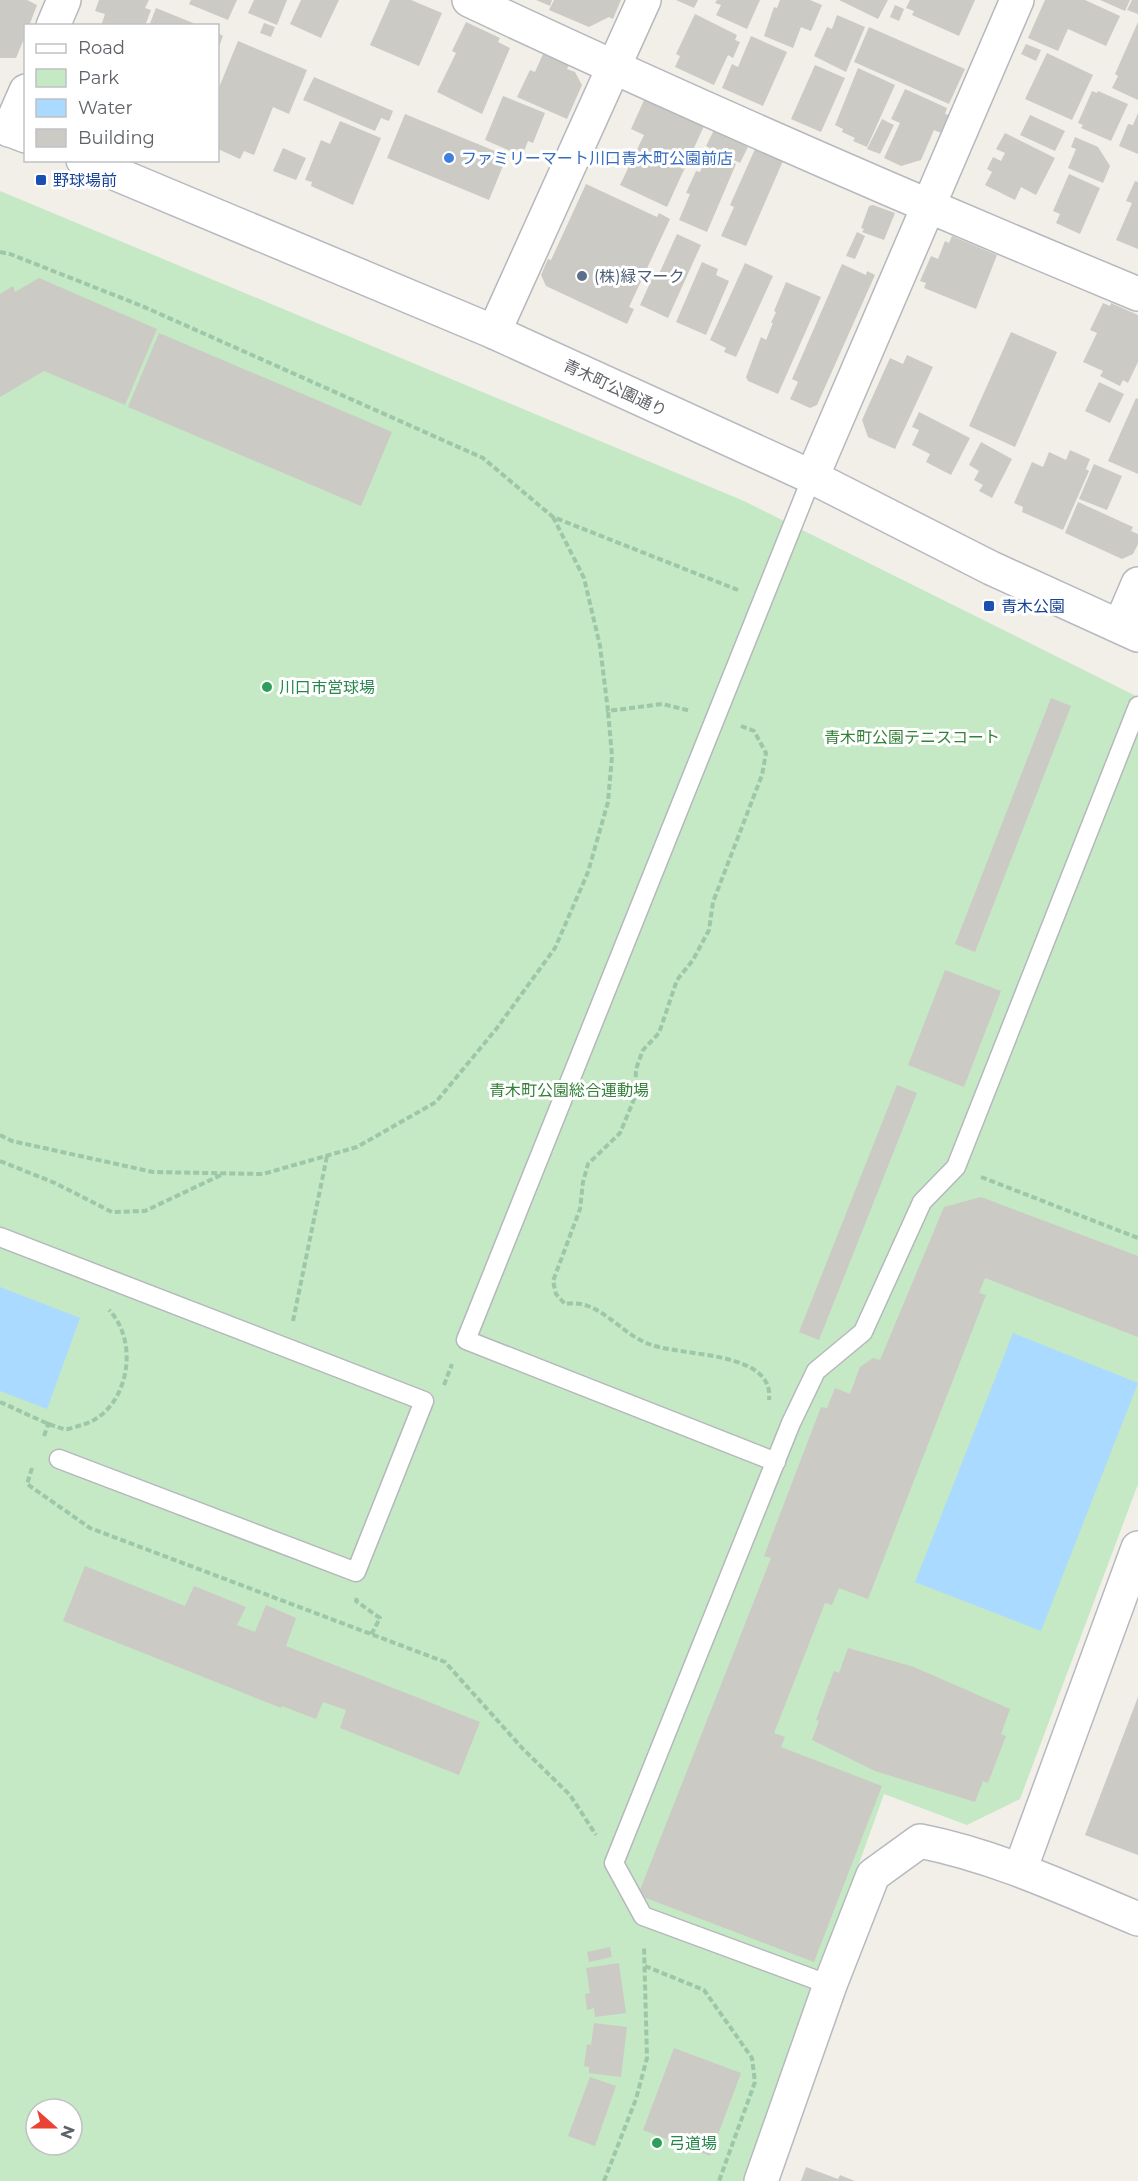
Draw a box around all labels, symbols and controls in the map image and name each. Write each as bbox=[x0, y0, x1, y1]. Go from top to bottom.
legend bbox=[24, 24, 219, 162]
text: Road bbox=[78, 37, 125, 59]
text: Park bbox=[78, 67, 119, 89]
text: Water bbox=[78, 97, 133, 119]
text: Building bbox=[78, 127, 155, 149]
place label: ファミリーマート川口青木町公園前店 bbox=[461, 149, 733, 168]
marker: ファミリーマート川口青木町公園前店 bbox=[442, 151, 456, 165]
place label: 野球場前 bbox=[53, 171, 117, 190]
marker: 野球場前 bbox=[34, 173, 48, 187]
place label: (株)緑マーク bbox=[594, 267, 685, 286]
marker: (株)緑マーク bbox=[575, 269, 589, 283]
street label: 青木町公園通り bbox=[560, 356, 670, 420]
place label: 青木公園 bbox=[1001, 597, 1065, 616]
marker: 青木公園 bbox=[982, 599, 996, 613]
place label: 川口市営球場 bbox=[279, 678, 375, 697]
marker: 川口市営球場 bbox=[260, 680, 274, 694]
park label: 青木町公園テニスコート bbox=[824, 728, 1000, 747]
park label: 青木町公園総合運動場 bbox=[489, 1081, 649, 1100]
north arrow bbox=[24, 2097, 84, 2157]
text: N bbox=[56, 2123, 79, 2142]
place label: 弓道場 bbox=[669, 2134, 717, 2153]
marker: 弓道場 bbox=[650, 2136, 664, 2150]

